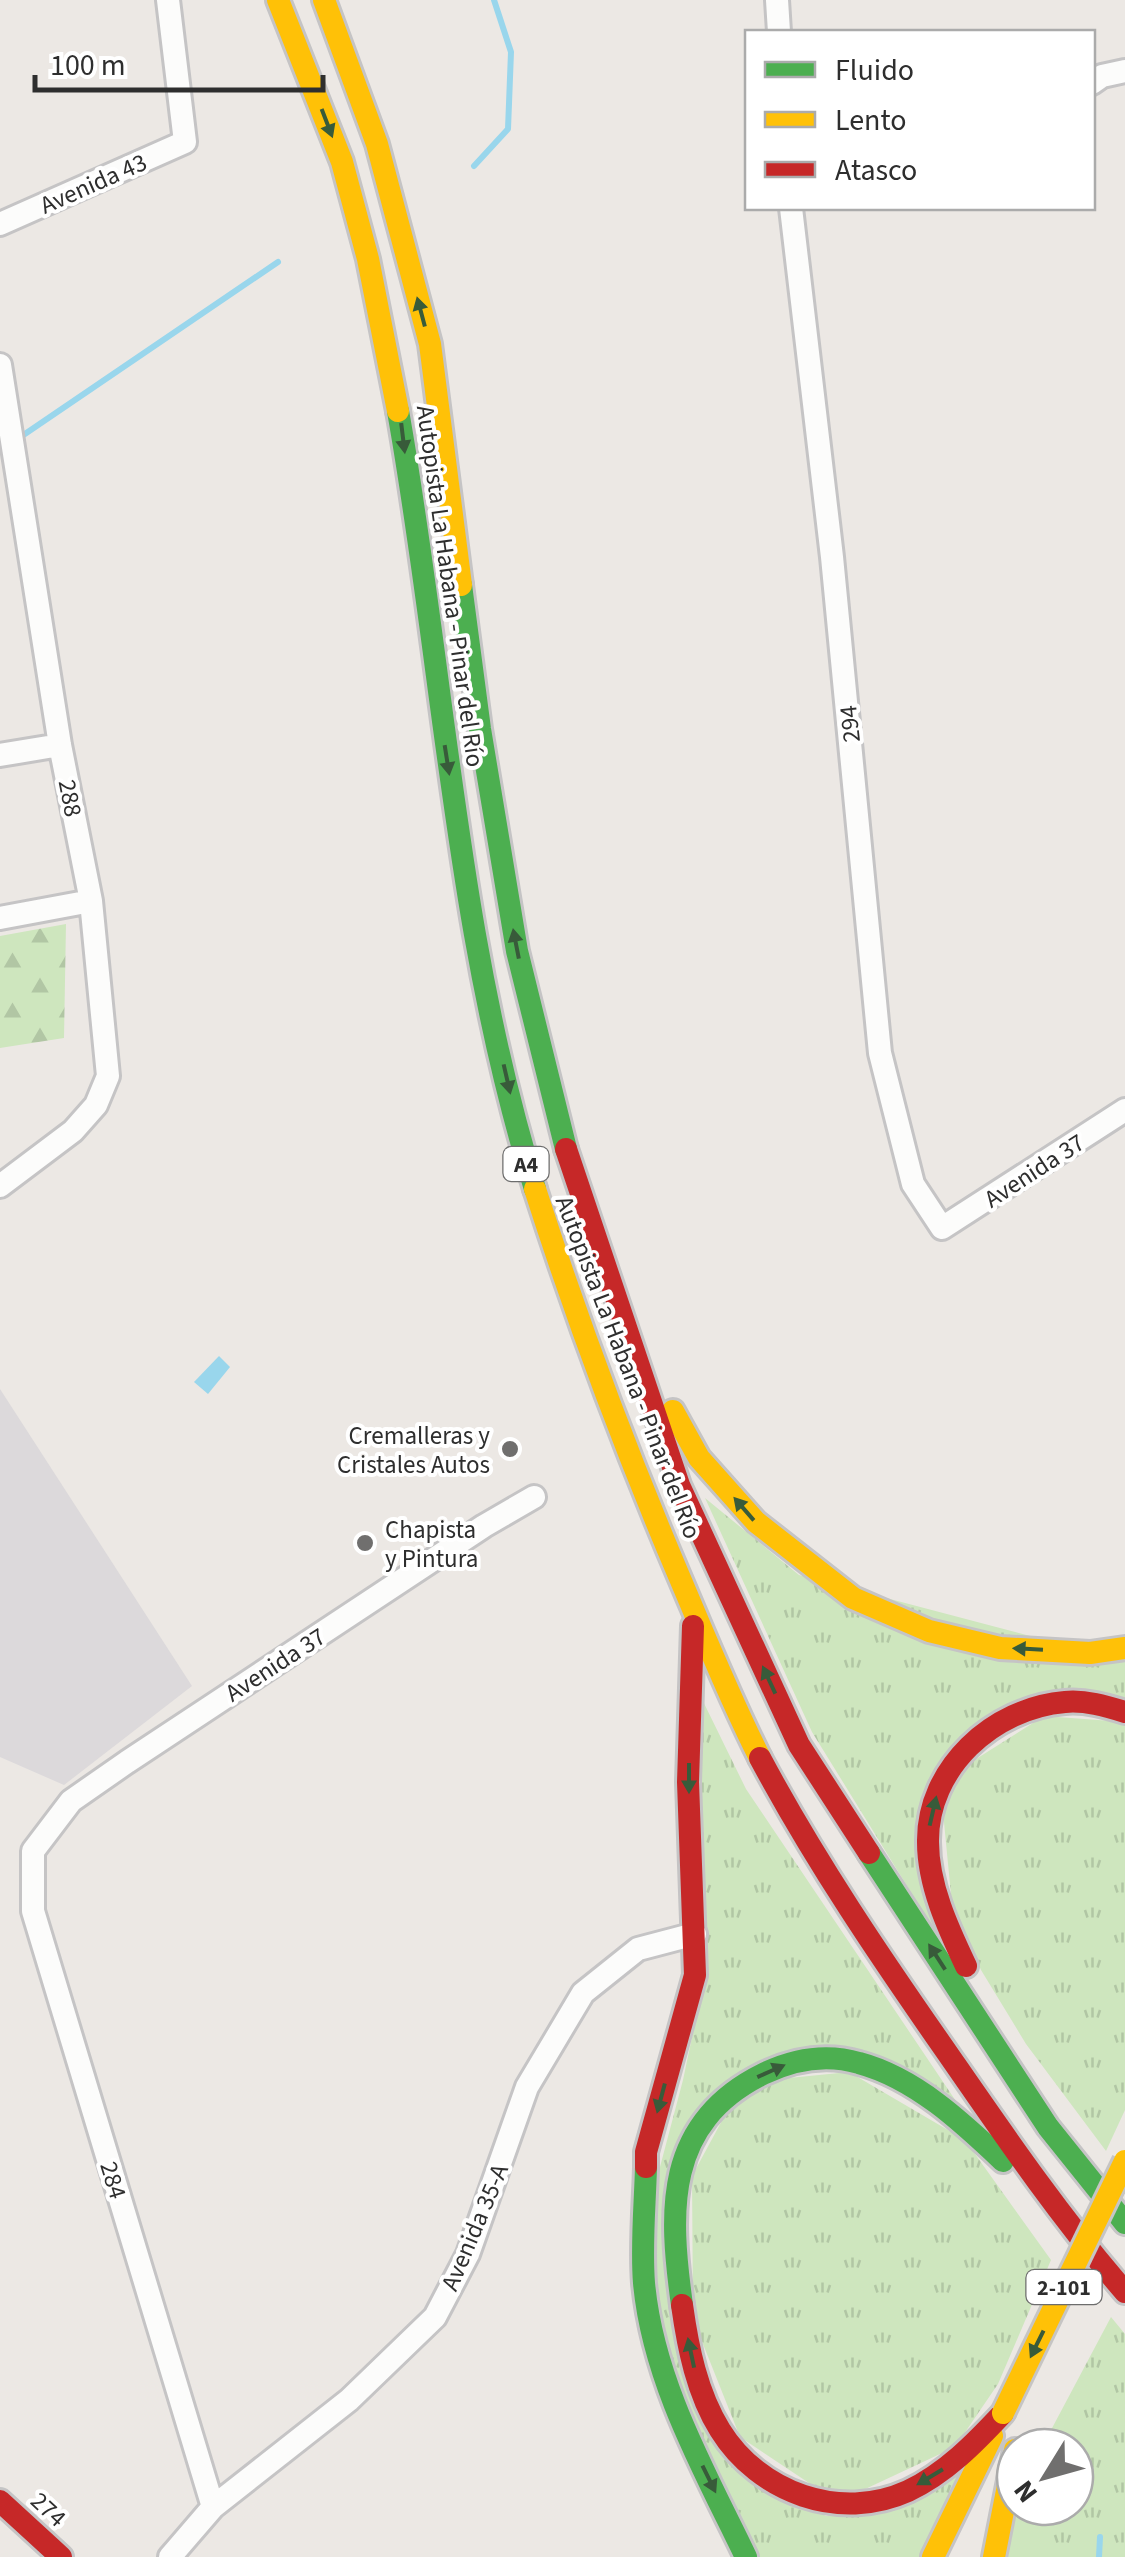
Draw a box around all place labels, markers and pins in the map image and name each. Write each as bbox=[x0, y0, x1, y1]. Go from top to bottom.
place label: Cremalleras y Cristales Autos bbox=[337, 1418, 490, 1483]
marker: Cremalleras y Cristales Autos bbox=[499, 1438, 521, 1460]
place label: Chapista y Pintura bbox=[385, 1512, 478, 1577]
marker: Chapista y Pintura bbox=[354, 1532, 376, 1554]

